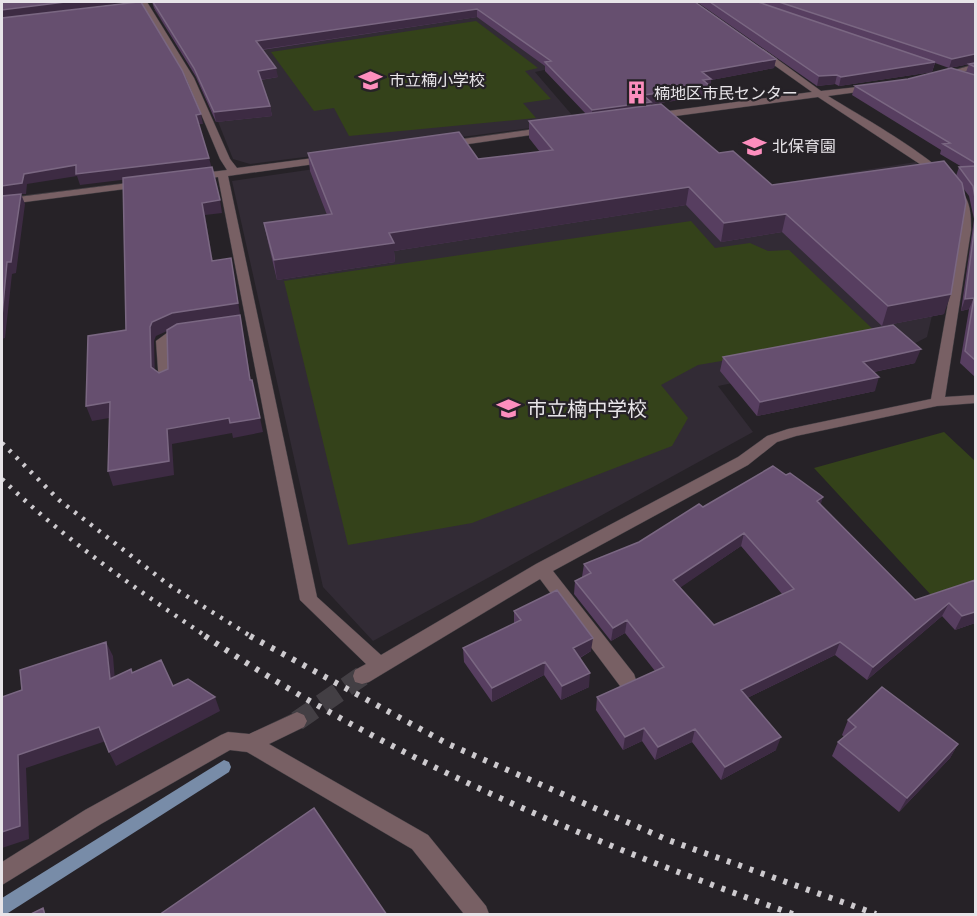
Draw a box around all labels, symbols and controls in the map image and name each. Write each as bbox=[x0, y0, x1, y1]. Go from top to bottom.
school or university icon: 市立楠小学校 bbox=[358, 67, 384, 93]
place label: 市立楠小学校 bbox=[389, 70, 485, 89]
building icon: 楠地区市民センター bbox=[623, 80, 649, 106]
place label: 楠地区市民センター bbox=[654, 83, 798, 102]
school or university icon: 北保育園 bbox=[741, 133, 767, 159]
place label: 北保育園 bbox=[772, 136, 836, 155]
school or university icon: 市立楠中学校 bbox=[496, 396, 522, 422]
place label: 市立楠中学校 bbox=[527, 396, 647, 420]

